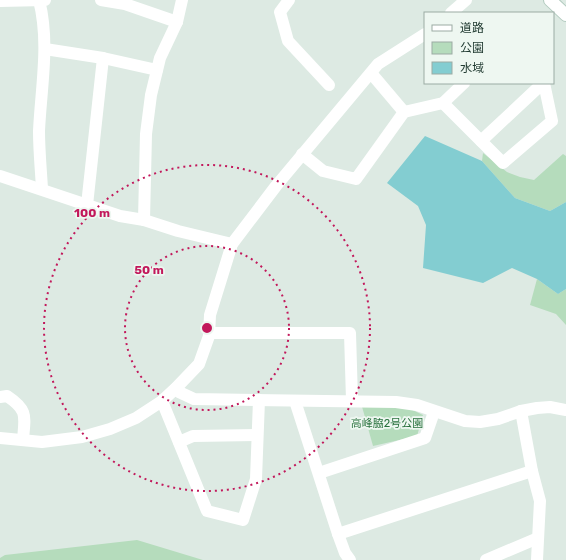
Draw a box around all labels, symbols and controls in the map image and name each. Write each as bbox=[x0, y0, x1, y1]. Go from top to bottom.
legend bbox=[424, 12, 554, 84]
text: 道路 bbox=[460, 21, 484, 35]
text: 公園 bbox=[460, 41, 484, 55]
text: 水域 bbox=[460, 61, 484, 75]
text: 100 m bbox=[74, 206, 110, 220]
text: 50 m bbox=[134, 263, 164, 277]
centre of rings bbox=[200, 321, 214, 335]
park label: 高峰脇2号公園 bbox=[351, 417, 423, 430]

